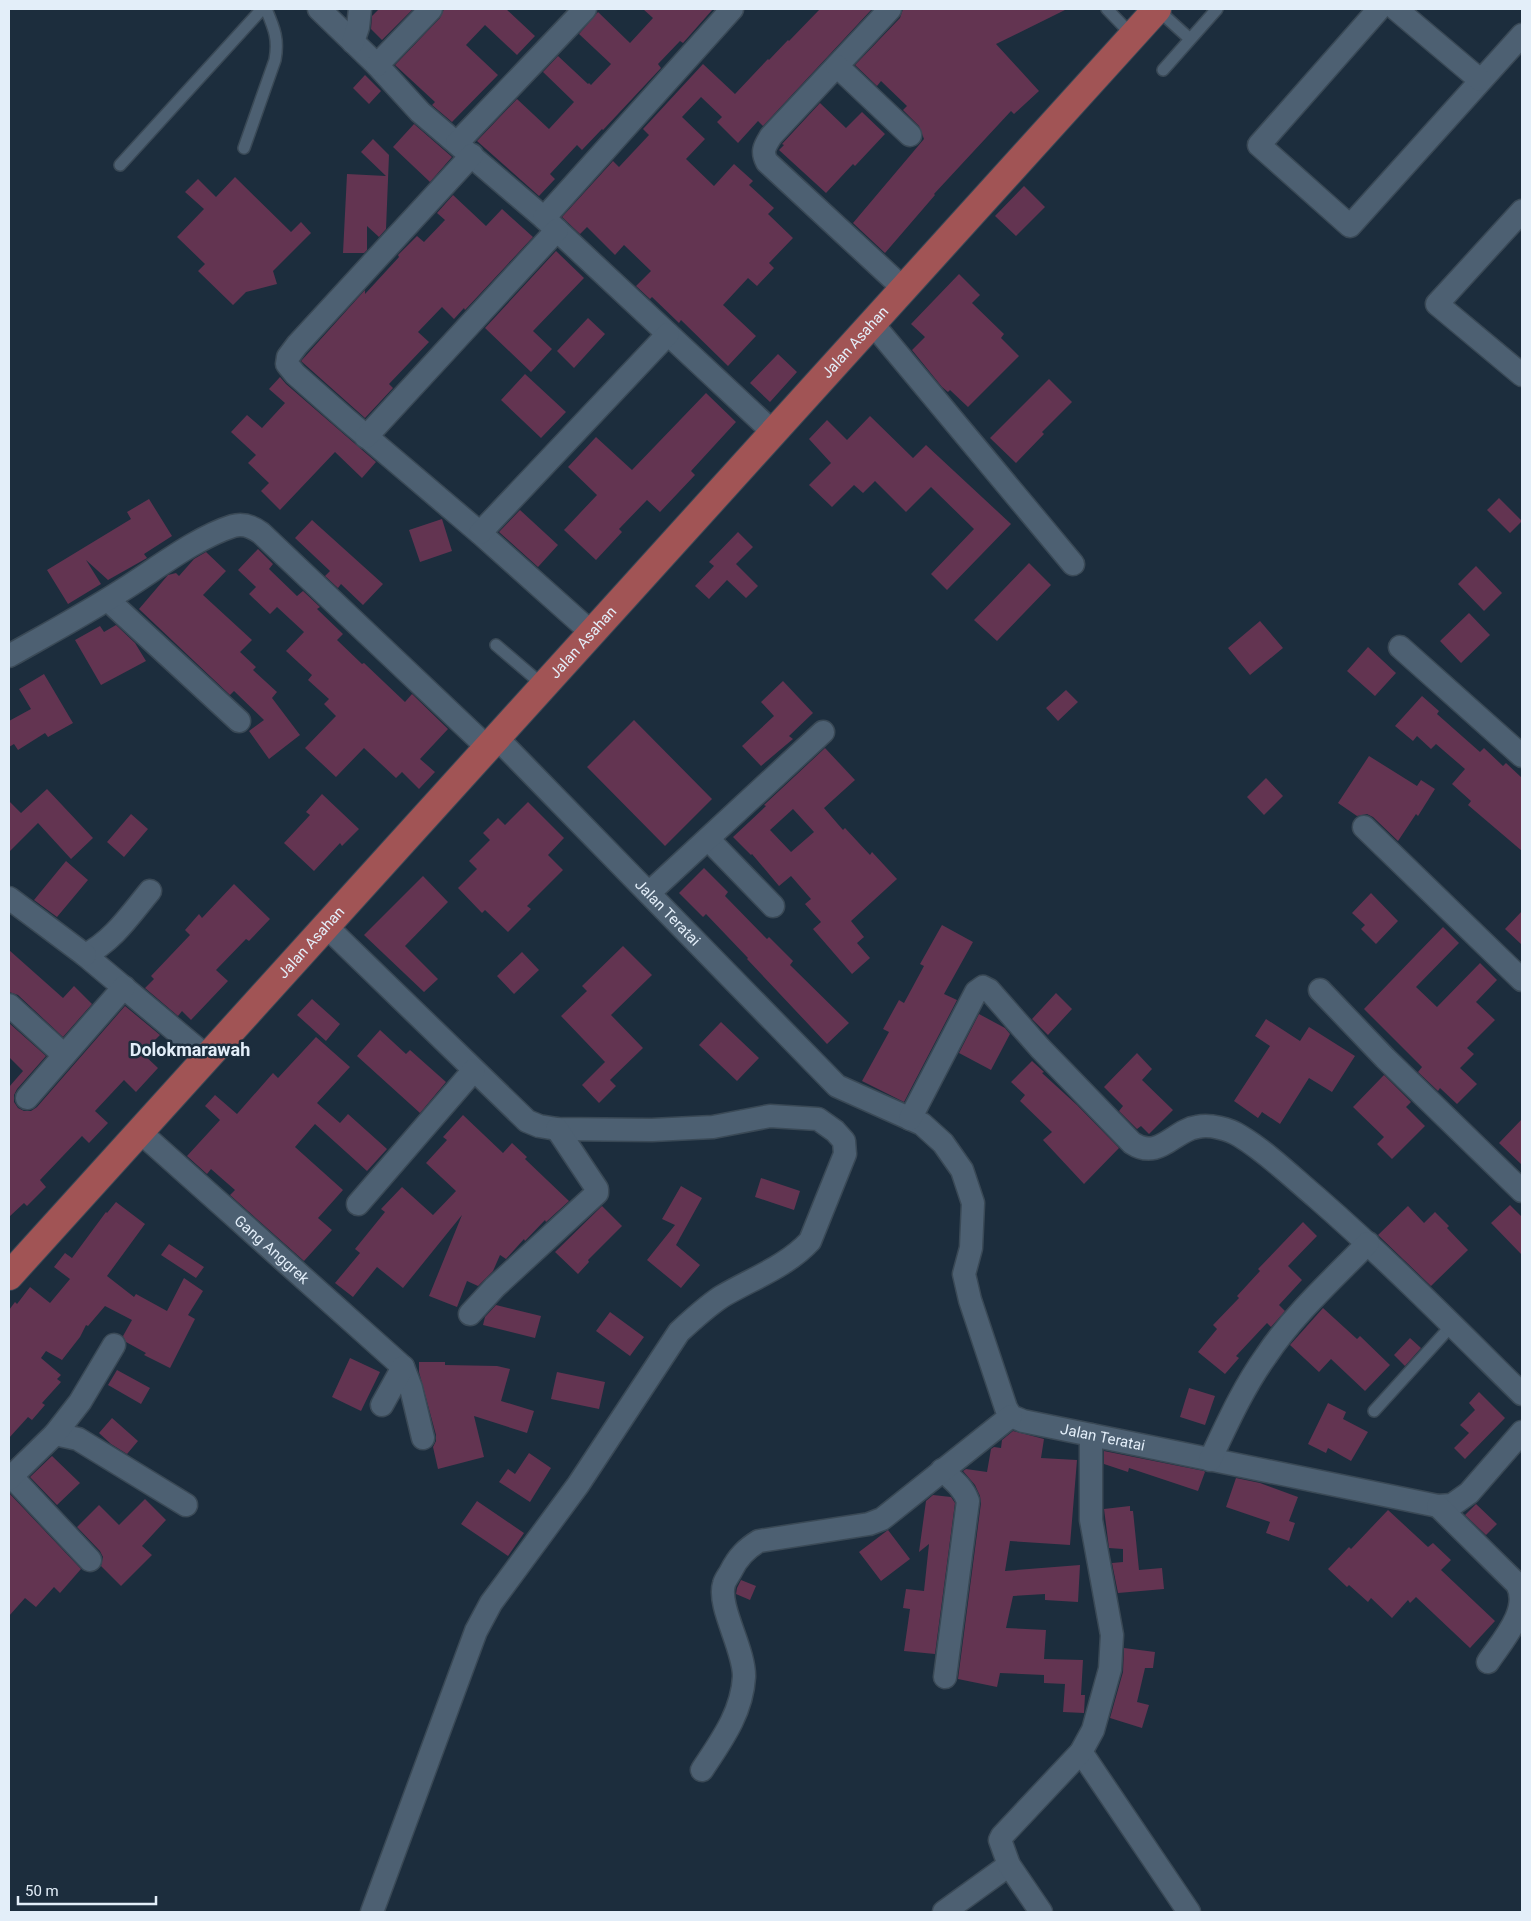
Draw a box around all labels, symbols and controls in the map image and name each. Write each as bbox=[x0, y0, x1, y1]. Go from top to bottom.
street label: Jalan Asahan bbox=[818, 303, 892, 382]
street label: Jalan Asahan bbox=[546, 603, 620, 682]
street label: Jalan Teratai bbox=[631, 876, 704, 950]
street label: Jalan Asahan bbox=[274, 903, 348, 982]
district label: Dolokmarawah bbox=[130, 1039, 250, 1060]
street label: Gang Anggrek bbox=[231, 1211, 313, 1288]
street label: Jalan Teratai bbox=[1059, 1420, 1147, 1455]
scale bar bbox=[18, 1874, 155, 1906]
text: 50 m bbox=[25, 1882, 59, 1900]

